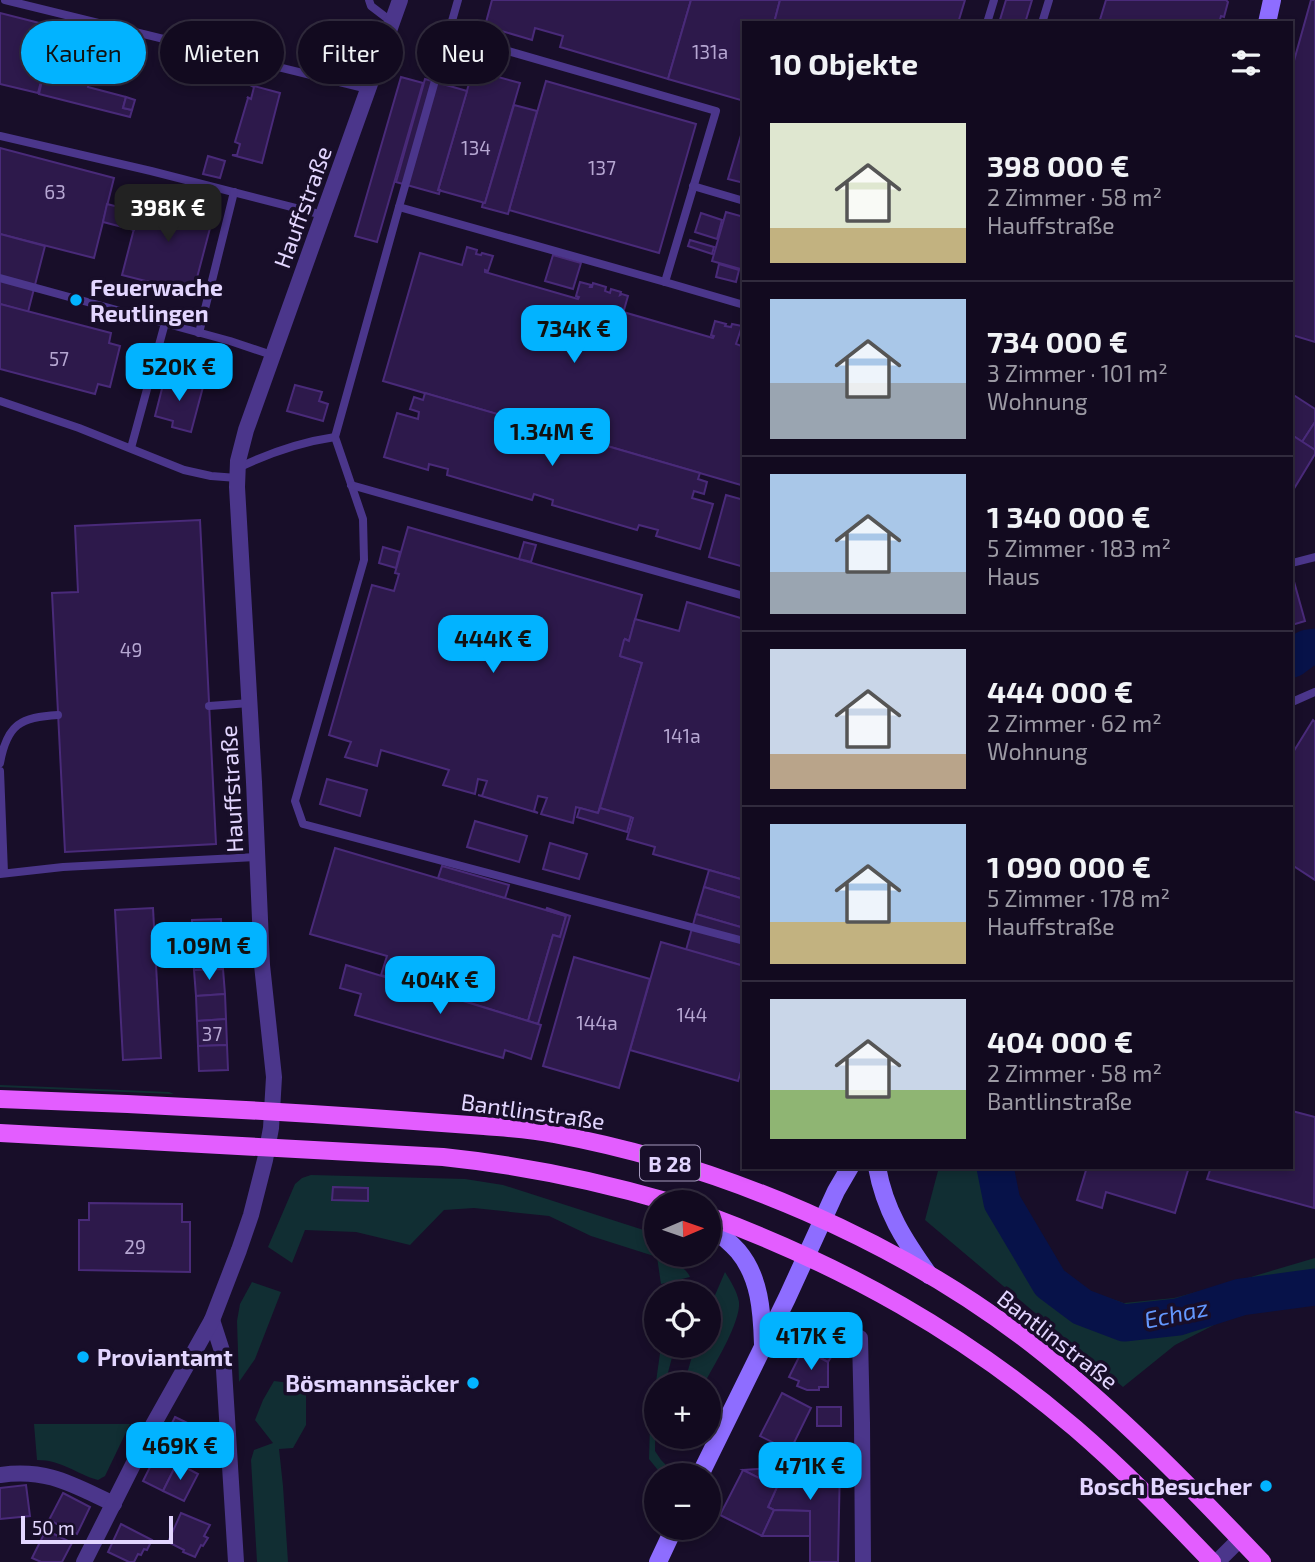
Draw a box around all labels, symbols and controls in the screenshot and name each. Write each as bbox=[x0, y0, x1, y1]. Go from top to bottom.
chip: Kaufen bbox=[21, 21, 146, 84]
chip: Mieten bbox=[160, 21, 284, 84]
chip: Filter bbox=[298, 21, 403, 84]
chip: Neu bbox=[417, 21, 509, 84]
house number: 131a bbox=[692, 40, 728, 63]
icon: filters bbox=[1227, 44, 1265, 82]
text: 10 Objekte bbox=[770, 45, 918, 81]
house number: 134 bbox=[461, 136, 491, 159]
street label: Hauffstraße bbox=[267, 142, 337, 272]
text: 398 000 € bbox=[987, 147, 1129, 183]
icon: home bbox=[826, 151, 910, 235]
house number: 137 bbox=[588, 156, 616, 179]
house number: 63 bbox=[44, 180, 66, 203]
text: 2 Zimmer · 58 m² bbox=[987, 183, 1162, 211]
pin: 398K € bbox=[111, 184, 225, 244]
text: 398K € bbox=[130, 193, 206, 221]
text: Hauffstraße bbox=[987, 211, 1115, 239]
place label: Feuerwache Reutlingen bbox=[90, 273, 223, 327]
marker: Feuerwache Reutlingen bbox=[68, 292, 84, 308]
pin: 734K € bbox=[517, 306, 631, 365]
text: 734K € bbox=[537, 314, 611, 342]
text: 734 000 € bbox=[987, 323, 1128, 359]
icon: home bbox=[826, 327, 910, 411]
pin: 520K € bbox=[122, 344, 236, 403]
house number: 57 bbox=[49, 347, 69, 370]
text: 520K € bbox=[142, 352, 216, 380]
text: 3 Zimmer · 101 m² bbox=[987, 359, 1168, 387]
text: Wohnung bbox=[987, 387, 1088, 415]
pin: 1.34M € bbox=[487, 408, 617, 468]
text: 1.34M € bbox=[510, 417, 594, 445]
text: 1 340 000 € bbox=[987, 498, 1151, 534]
icon: home bbox=[826, 502, 910, 586]
text: 5 Zimmer · 183 m² bbox=[987, 534, 1171, 562]
text: Haus bbox=[987, 562, 1040, 590]
pin: 444K € bbox=[436, 616, 550, 675]
text: 444K € bbox=[454, 624, 532, 652]
house number: 49 bbox=[120, 638, 142, 661]
text: 444 000 € bbox=[987, 673, 1133, 709]
icon: home bbox=[826, 677, 910, 761]
text: 2 Zimmer · 62 m² bbox=[987, 709, 1162, 737]
house number: 141a bbox=[663, 724, 701, 747]
street label: Hauffstraße bbox=[214, 725, 248, 853]
text: Wohnung bbox=[987, 737, 1088, 765]
text: 1 090 000 € bbox=[987, 848, 1151, 884]
icon: home bbox=[826, 852, 910, 936]
text: 5 Zimmer · 178 m² bbox=[987, 884, 1170, 912]
text: Hauffstraße bbox=[987, 912, 1115, 940]
pin: 1.09M € bbox=[144, 922, 274, 982]
text: 1.09M € bbox=[167, 931, 251, 959]
pin: 404K € bbox=[383, 956, 497, 1016]
text: 404K € bbox=[401, 965, 479, 993]
house number: 144 bbox=[677, 1003, 707, 1026]
house number: 144a bbox=[576, 1011, 618, 1034]
house number: 37 bbox=[202, 1022, 222, 1045]
text: 404 000 € bbox=[987, 1023, 1133, 1059]
icon: home bbox=[826, 1027, 910, 1111]
text: 2 Zimmer · 58 m² bbox=[987, 1059, 1162, 1087]
street label: Bantlinstraße bbox=[459, 1087, 607, 1135]
text: Bantlinstraße bbox=[987, 1087, 1132, 1115]
road number: B 28 bbox=[640, 1146, 700, 1180]
north arrow bbox=[644, 1190, 721, 1267]
map controls bbox=[644, 1190, 721, 1540]
house number: 29 bbox=[124, 1235, 146, 1258]
button: locate bbox=[644, 1281, 721, 1358]
street label: Bantlinstraße bbox=[992, 1283, 1124, 1395]
water label: Echaz bbox=[1141, 1292, 1211, 1334]
pin: 417K € bbox=[754, 1312, 868, 1372]
text: 417K € bbox=[776, 1321, 846, 1349]
place label: Proviantamt bbox=[97, 1343, 233, 1371]
marker: Proviantamt bbox=[75, 1349, 91, 1365]
place label: Bösmannsäcker bbox=[285, 1369, 459, 1397]
button: + bbox=[644, 1372, 721, 1449]
marker: Bösmannsäcker bbox=[465, 1375, 481, 1391]
pin: 469K € bbox=[123, 1422, 237, 1482]
text: 469K € bbox=[142, 1431, 218, 1459]
pin: 471K € bbox=[753, 1442, 867, 1502]
text: 471K € bbox=[775, 1451, 845, 1479]
button: − bbox=[644, 1463, 721, 1540]
place label: Bosch Besucher bbox=[1079, 1472, 1252, 1500]
marker: Bosch Besucher bbox=[1258, 1478, 1274, 1494]
scale bar bbox=[21, 1513, 173, 1545]
text: 50 m bbox=[32, 1516, 75, 1539]

